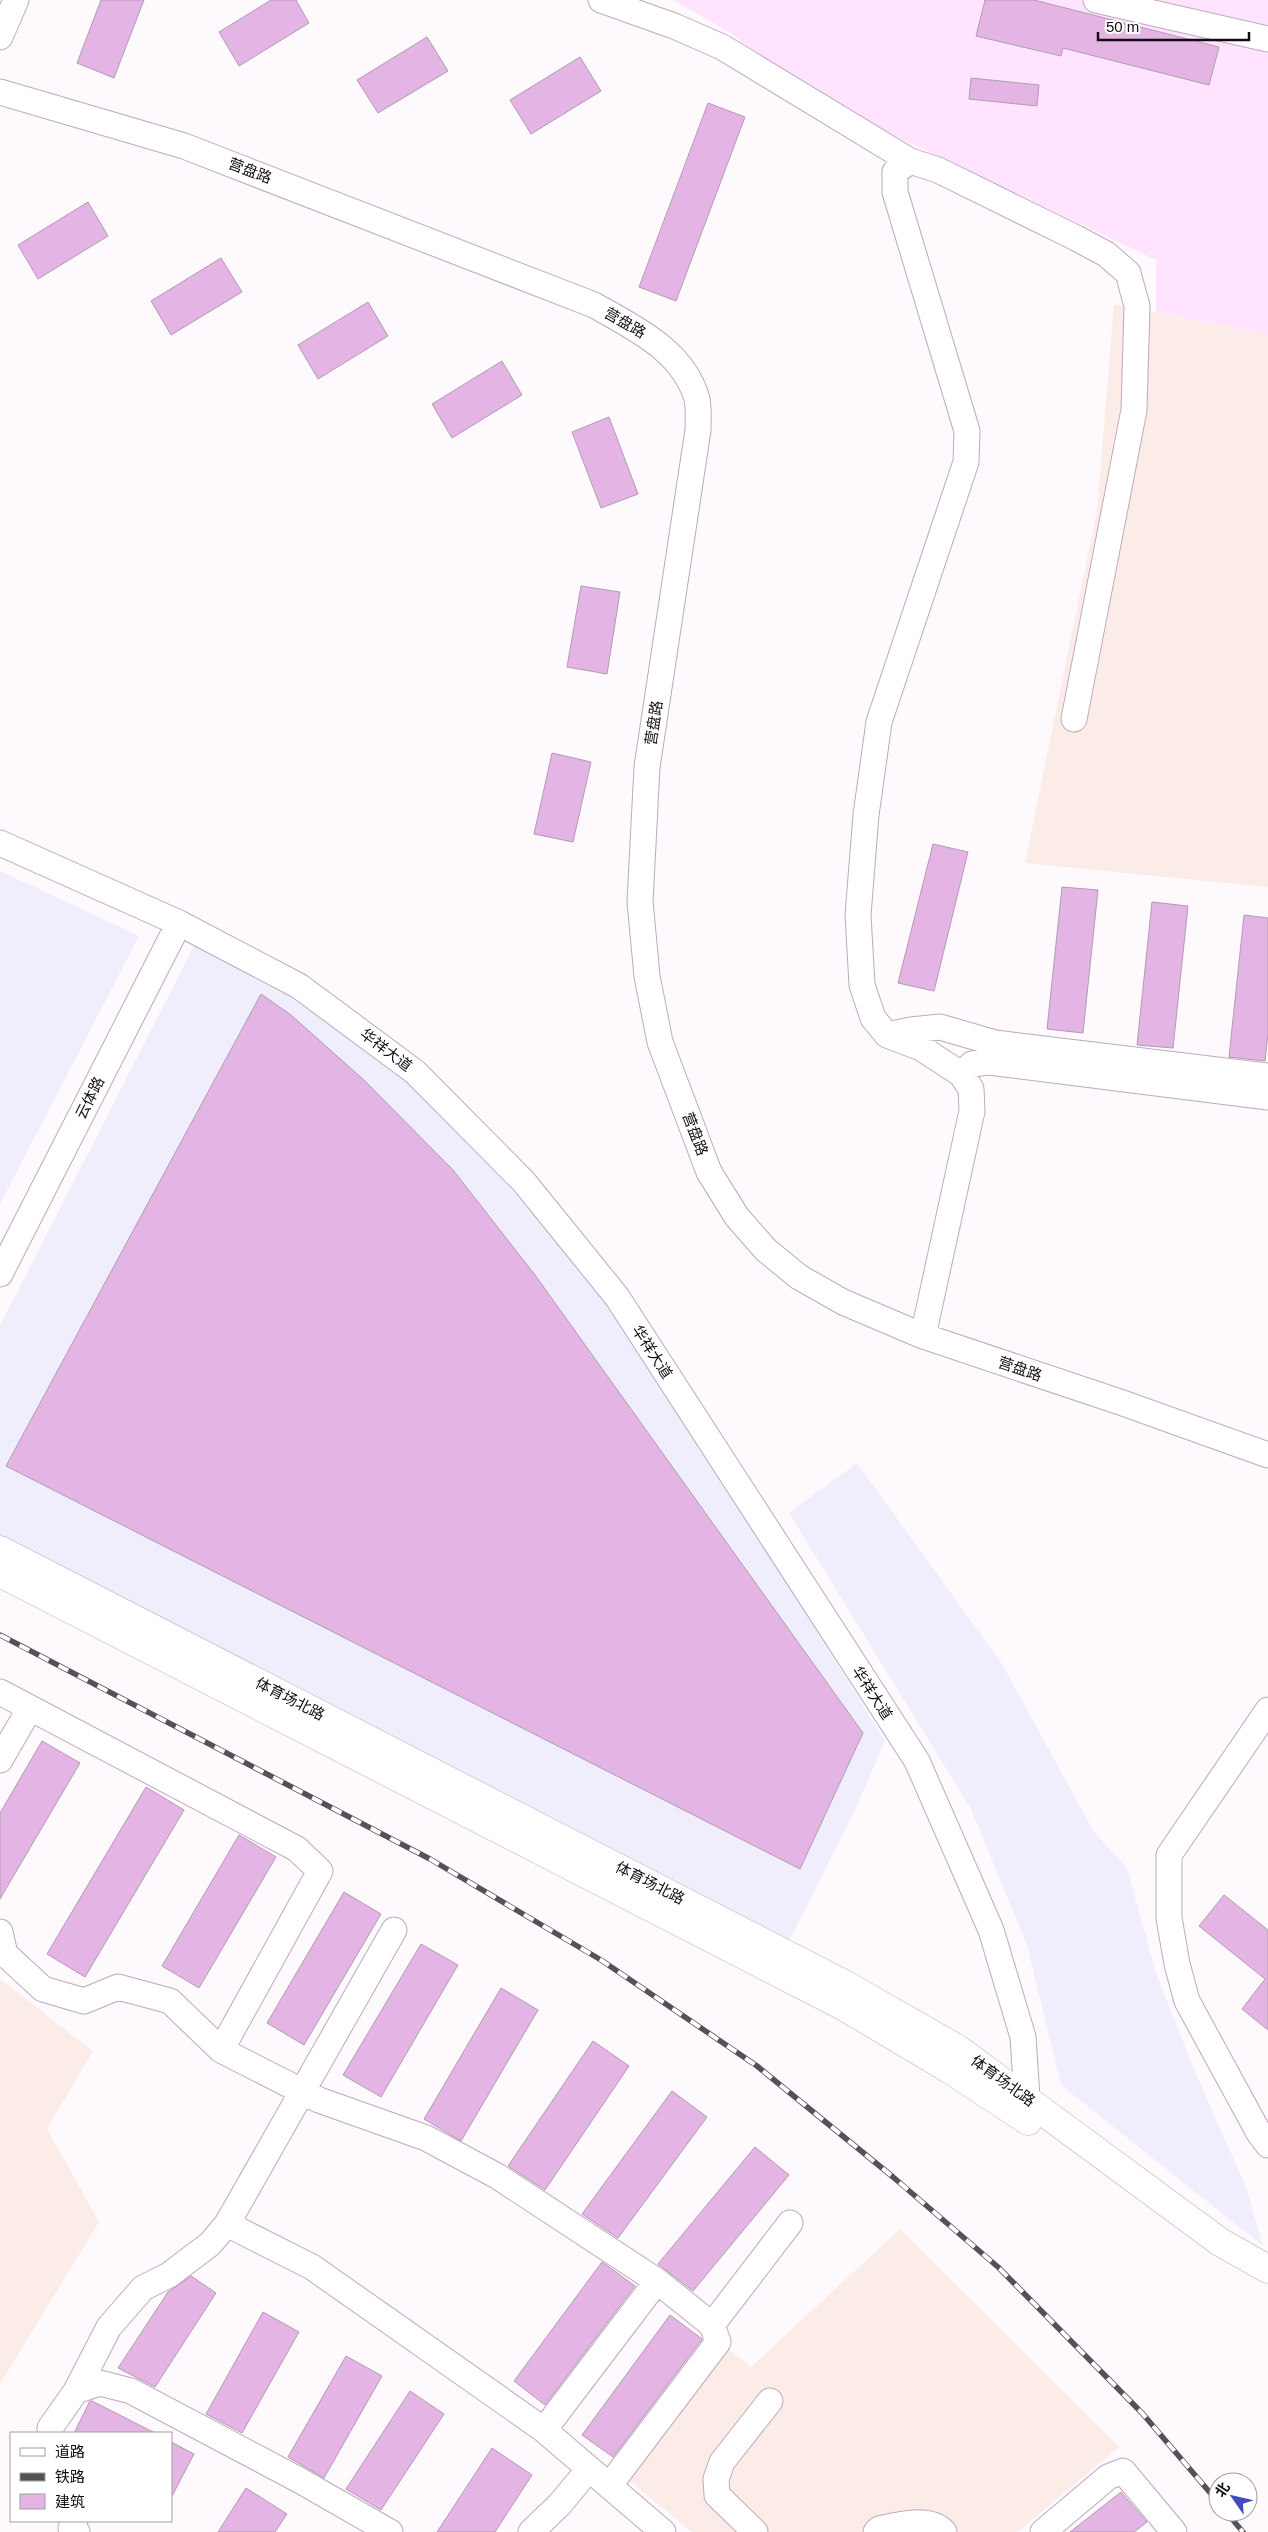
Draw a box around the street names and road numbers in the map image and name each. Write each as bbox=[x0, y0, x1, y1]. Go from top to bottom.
street label: 营盘路 bbox=[226, 155, 274, 187]
street label: 营盘路 bbox=[602, 304, 649, 341]
street label: 营盘路 bbox=[642, 699, 665, 746]
street label: 华祥大道 bbox=[357, 1025, 415, 1074]
street label: 云体路 bbox=[72, 1074, 107, 1122]
street label: 营盘路 bbox=[679, 1110, 711, 1158]
street label: 华祥大道 bbox=[629, 1322, 676, 1382]
street label: 营盘路 bbox=[996, 1353, 1044, 1384]
street label: 华祥大道 bbox=[849, 1663, 896, 1723]
street label: 体育场北路 bbox=[253, 1674, 328, 1723]
street label: 体育场北路 bbox=[613, 1858, 688, 1907]
street label: 体育场北路 bbox=[968, 2052, 1039, 2110]

